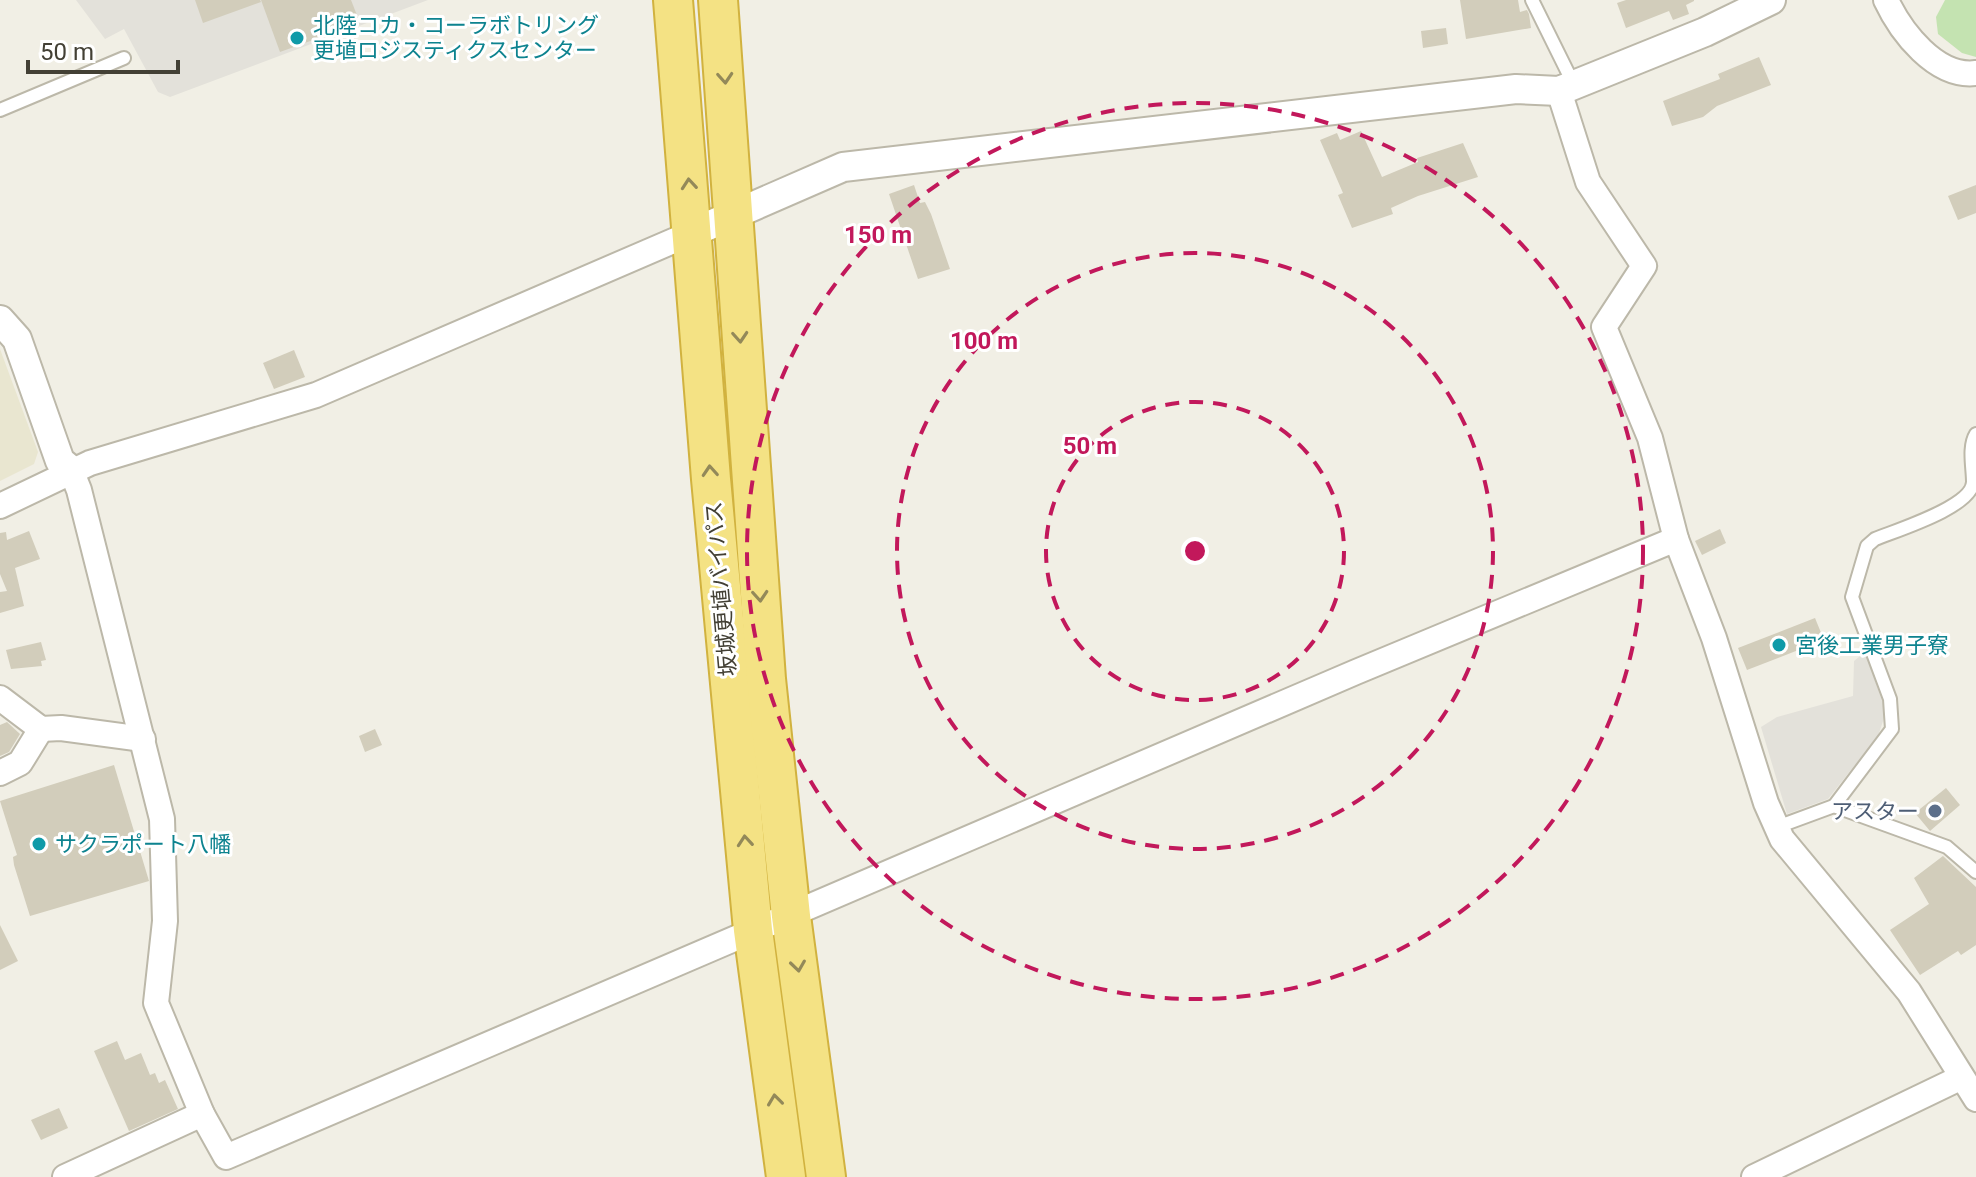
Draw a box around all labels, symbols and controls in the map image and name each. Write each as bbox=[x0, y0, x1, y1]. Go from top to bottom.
place label: 北陸コカ・コーラボトリング 更埴ロジスティクスセンター bbox=[313, 13, 599, 63]
scale bar bbox=[28, 24, 178, 74]
marker: 北陸コカ・コーラボトリング 更埴ロジスティクスセンター bbox=[288, 29, 306, 47]
text: 50 m bbox=[40, 38, 94, 66]
one-way arrow bbox=[716, 72, 733, 85]
one-way arrow bbox=[681, 177, 698, 190]
text: 150 m bbox=[844, 221, 912, 249]
text: 100 m bbox=[950, 327, 1018, 355]
one-way arrow bbox=[731, 331, 748, 344]
text: 50 m bbox=[1063, 432, 1117, 460]
one-way arrow bbox=[702, 464, 719, 477]
street label: 坂城更埴バイパス bbox=[701, 500, 741, 678]
centre of rings bbox=[1181, 537, 1209, 565]
one-way arrow bbox=[751, 590, 768, 603]
place label: 宮後工業男子寮 bbox=[1795, 633, 1949, 658]
marker: 宮後工業男子寮 bbox=[1770, 636, 1788, 654]
place label: アスター bbox=[1831, 799, 1919, 824]
marker: アスター bbox=[1926, 802, 1944, 820]
place label: サクラポート八幡 bbox=[55, 832, 231, 857]
marker: サクラポート八幡 bbox=[30, 835, 48, 853]
one-way arrow bbox=[737, 835, 754, 848]
one-way arrow bbox=[789, 960, 806, 973]
one-way arrow bbox=[767, 1093, 784, 1106]

